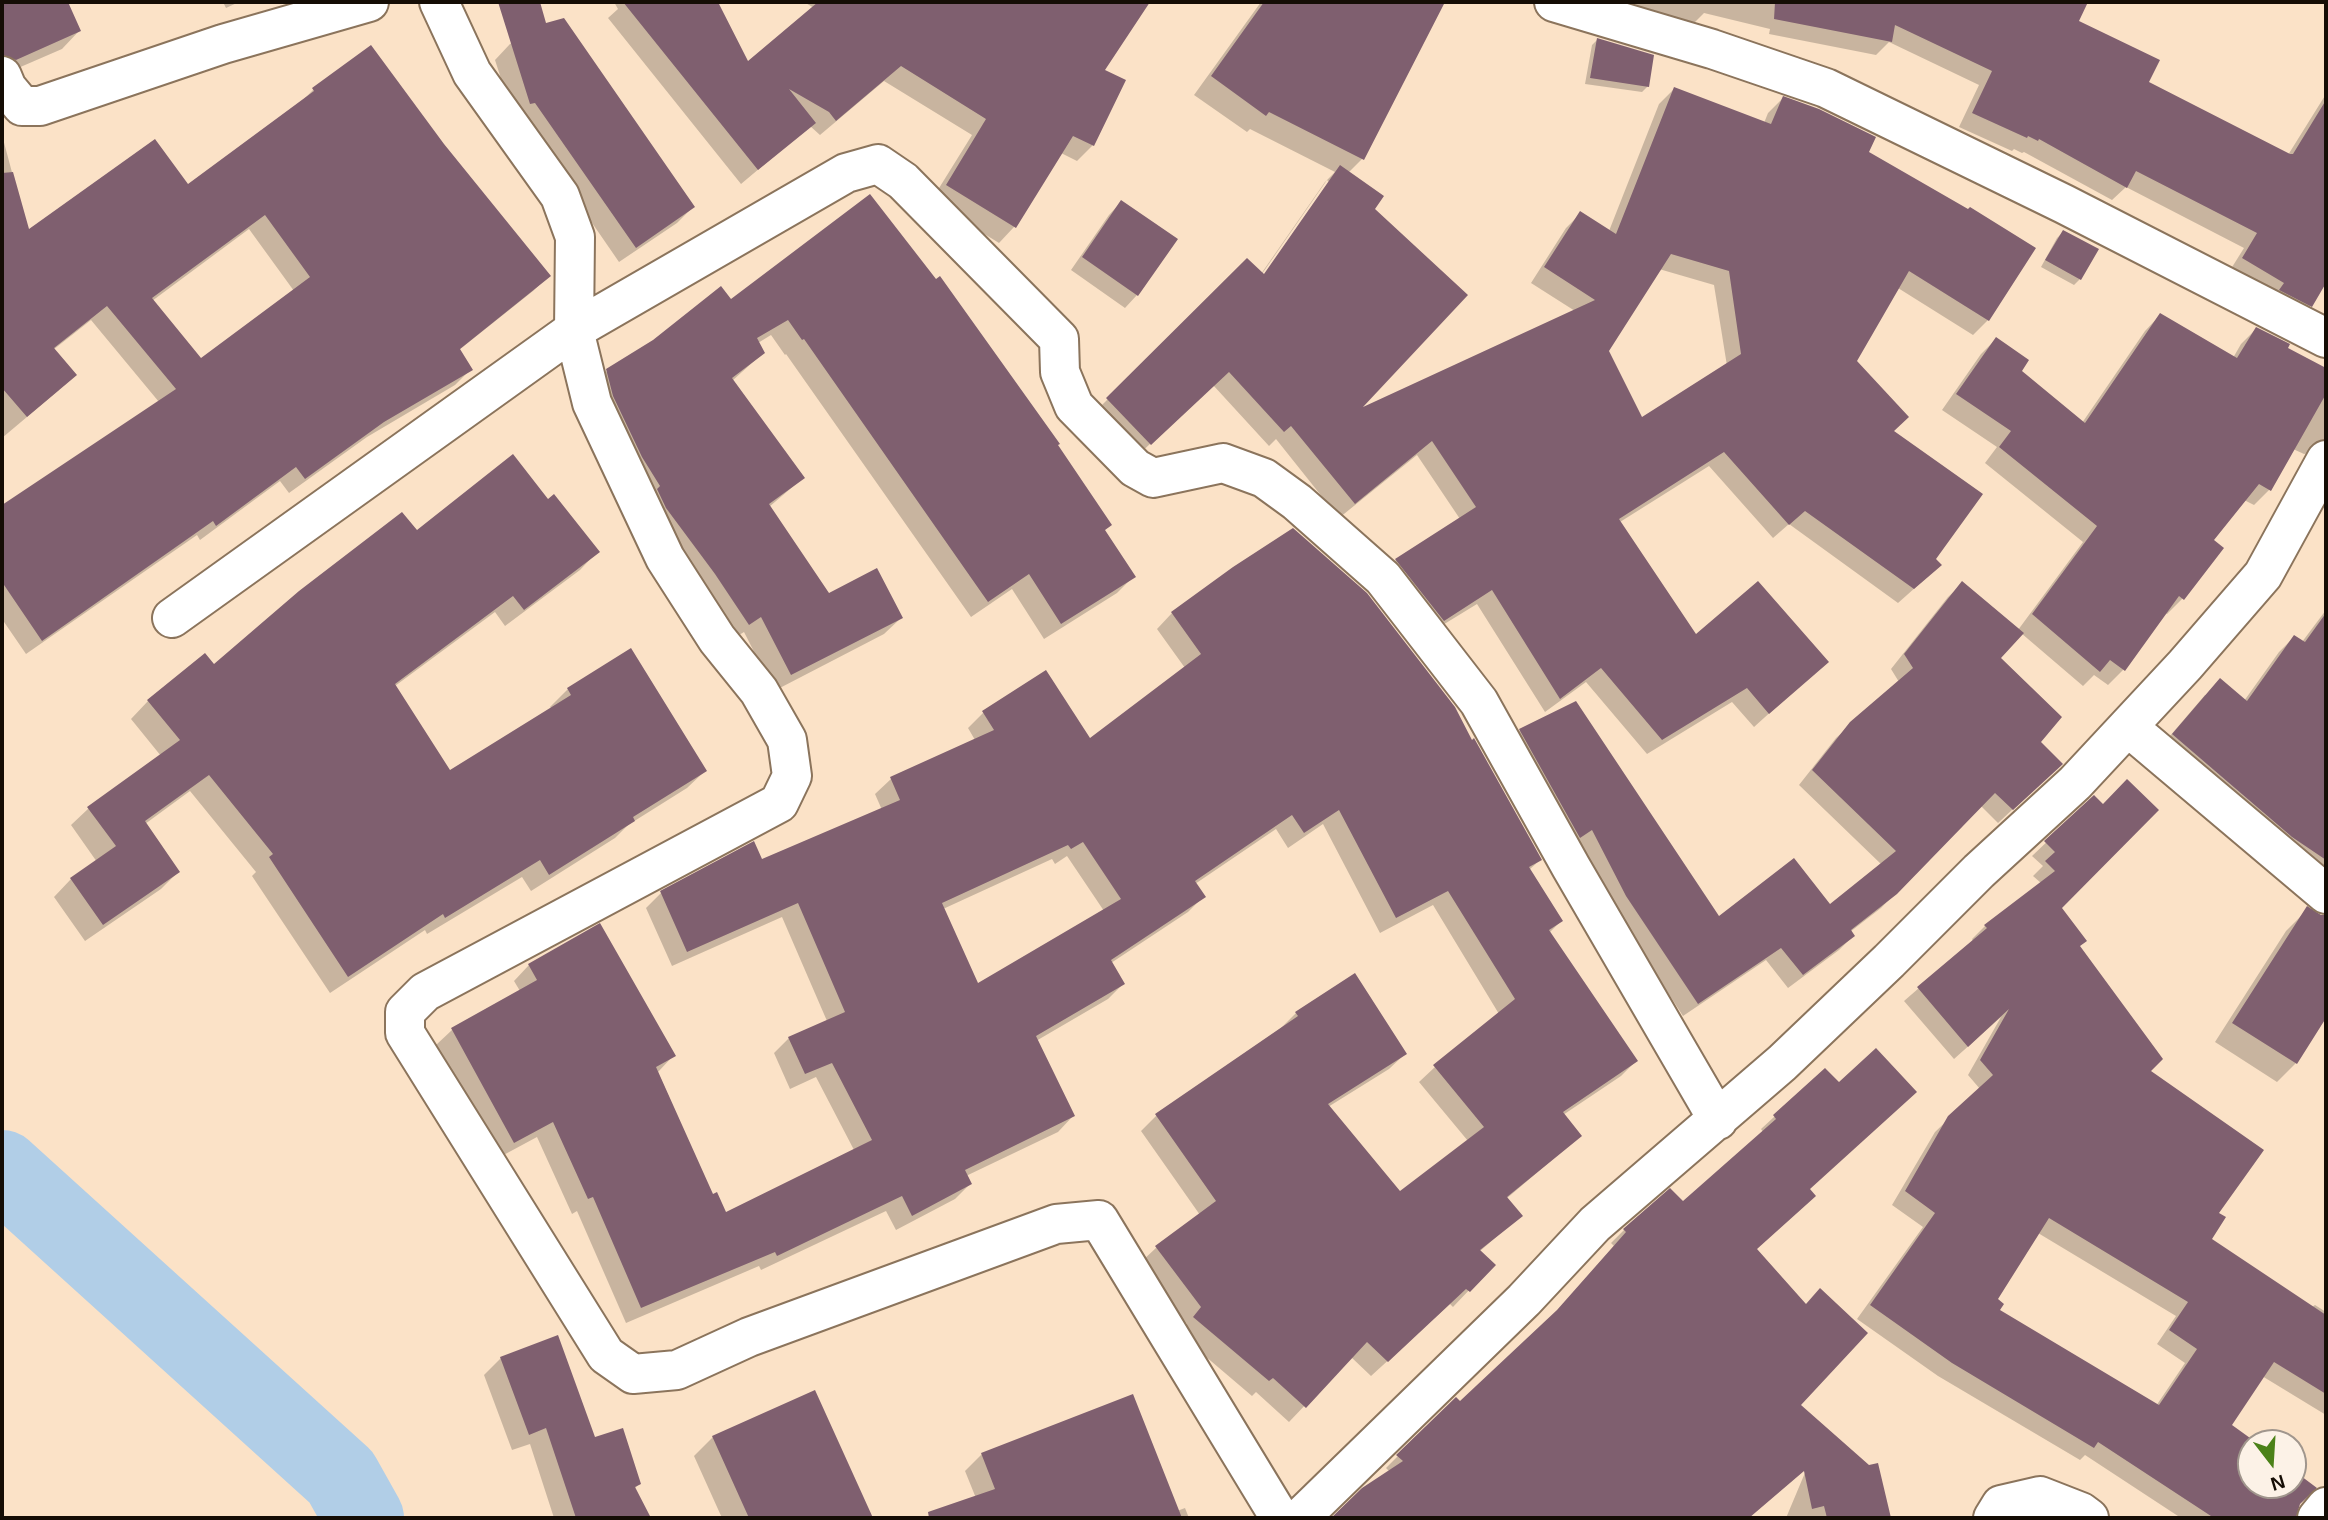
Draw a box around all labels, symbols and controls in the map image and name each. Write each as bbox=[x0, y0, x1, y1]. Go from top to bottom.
north arrow bbox=[2237, 1429, 2307, 1499]
text: N bbox=[2268, 1471, 2287, 1495]

